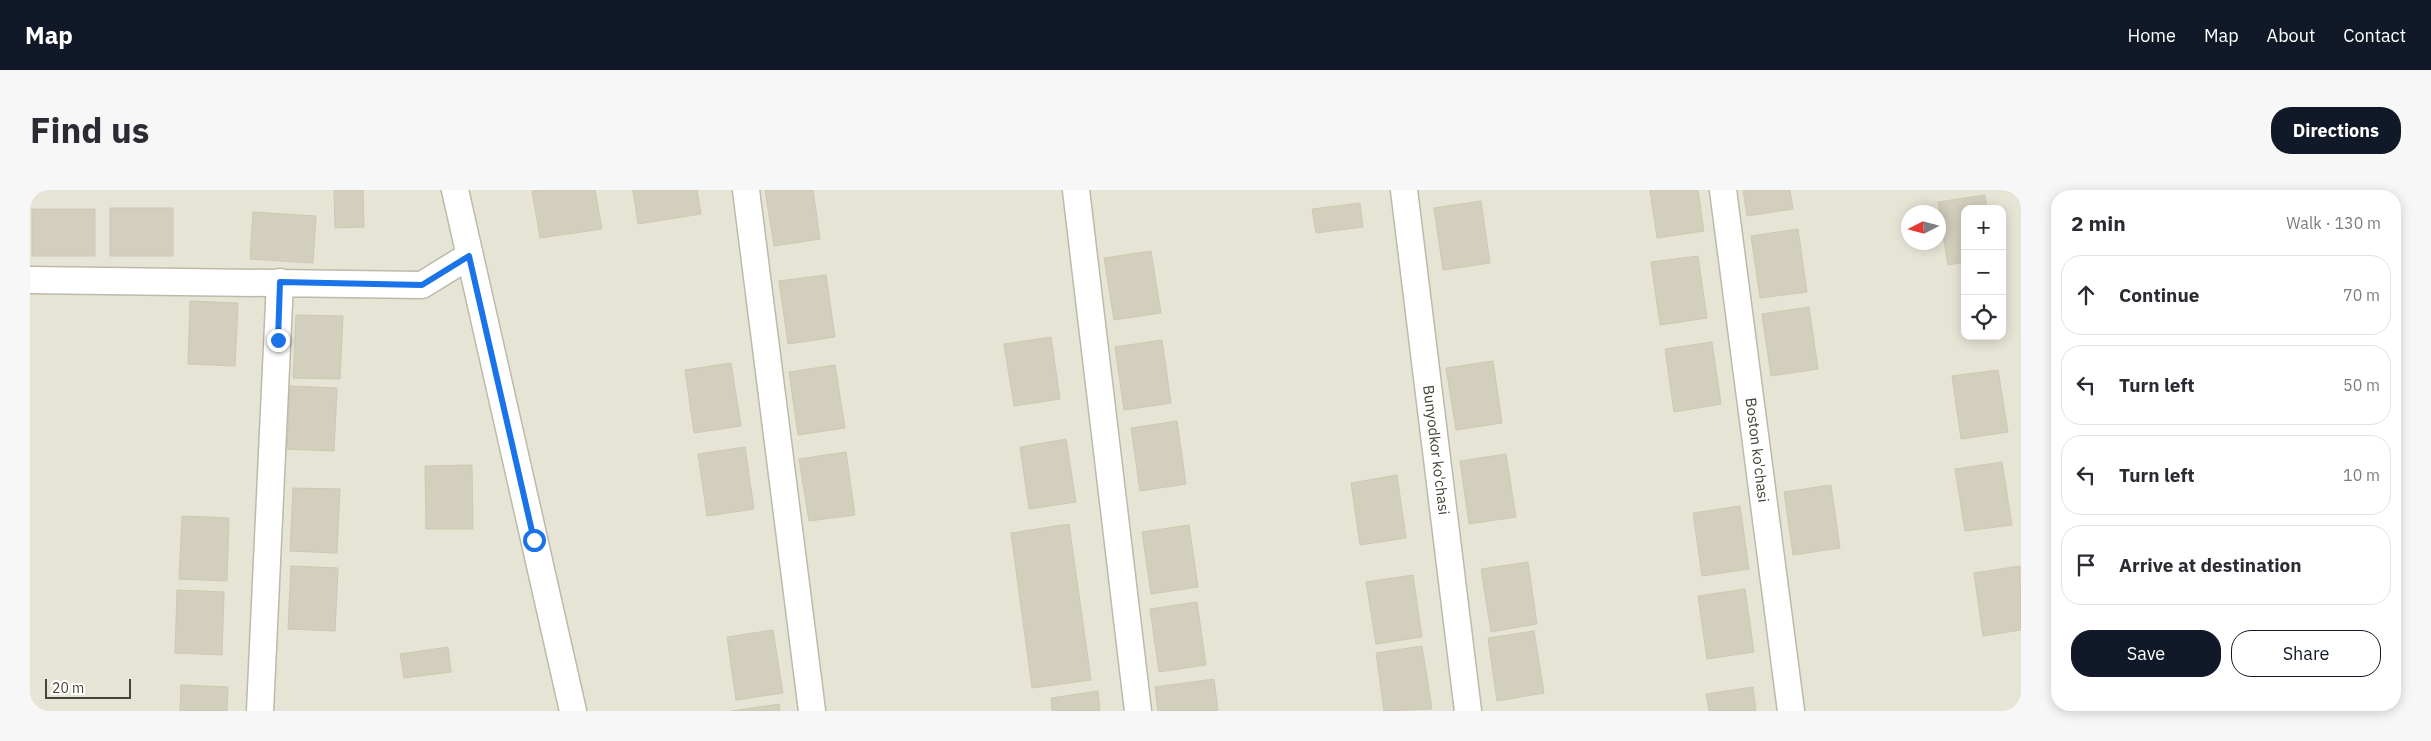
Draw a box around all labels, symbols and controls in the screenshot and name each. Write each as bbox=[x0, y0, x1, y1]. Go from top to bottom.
text: Map bbox=[25, 19, 73, 51]
text: Home bbox=[2128, 24, 2176, 47]
text: Map bbox=[2204, 24, 2239, 47]
text: About bbox=[2267, 24, 2315, 47]
text: Contact bbox=[2343, 24, 2406, 47]
text: Find us bbox=[30, 107, 149, 153]
button: Directions bbox=[2271, 107, 2401, 154]
north arrow bbox=[1901, 205, 1946, 250]
map controls bbox=[1961, 205, 2006, 340]
button: + bbox=[1961, 205, 2006, 250]
text: 2 min bbox=[2071, 209, 2126, 237]
text: Walk · 130 m bbox=[2286, 213, 2381, 233]
button: − bbox=[1961, 250, 2006, 295]
icon: ahead bbox=[2072, 281, 2100, 309]
text: Continue bbox=[2119, 283, 2199, 307]
text: 70 m bbox=[2343, 285, 2380, 305]
button: locate bbox=[1961, 295, 2006, 340]
route end bbox=[267, 329, 290, 352]
icon: left bbox=[2072, 371, 2100, 399]
text: Turn left bbox=[2119, 373, 2195, 397]
text: 50 m bbox=[2343, 375, 2380, 395]
street label: Bunyodkor ko'chasi bbox=[1419, 384, 1454, 516]
street label: Boston ko'chasi bbox=[1742, 397, 1773, 503]
icon: left bbox=[2072, 461, 2100, 489]
text: Turn left bbox=[2119, 463, 2195, 487]
text: 10 m bbox=[2343, 465, 2380, 485]
route start bbox=[523, 529, 546, 552]
icon: arrive bbox=[2072, 551, 2100, 579]
text: Arrive at destination bbox=[2119, 553, 2302, 577]
button: Save bbox=[2071, 630, 2221, 677]
button: Share bbox=[2231, 630, 2381, 677]
scale bar bbox=[45, 676, 131, 699]
text: 20 m bbox=[52, 679, 84, 697]

